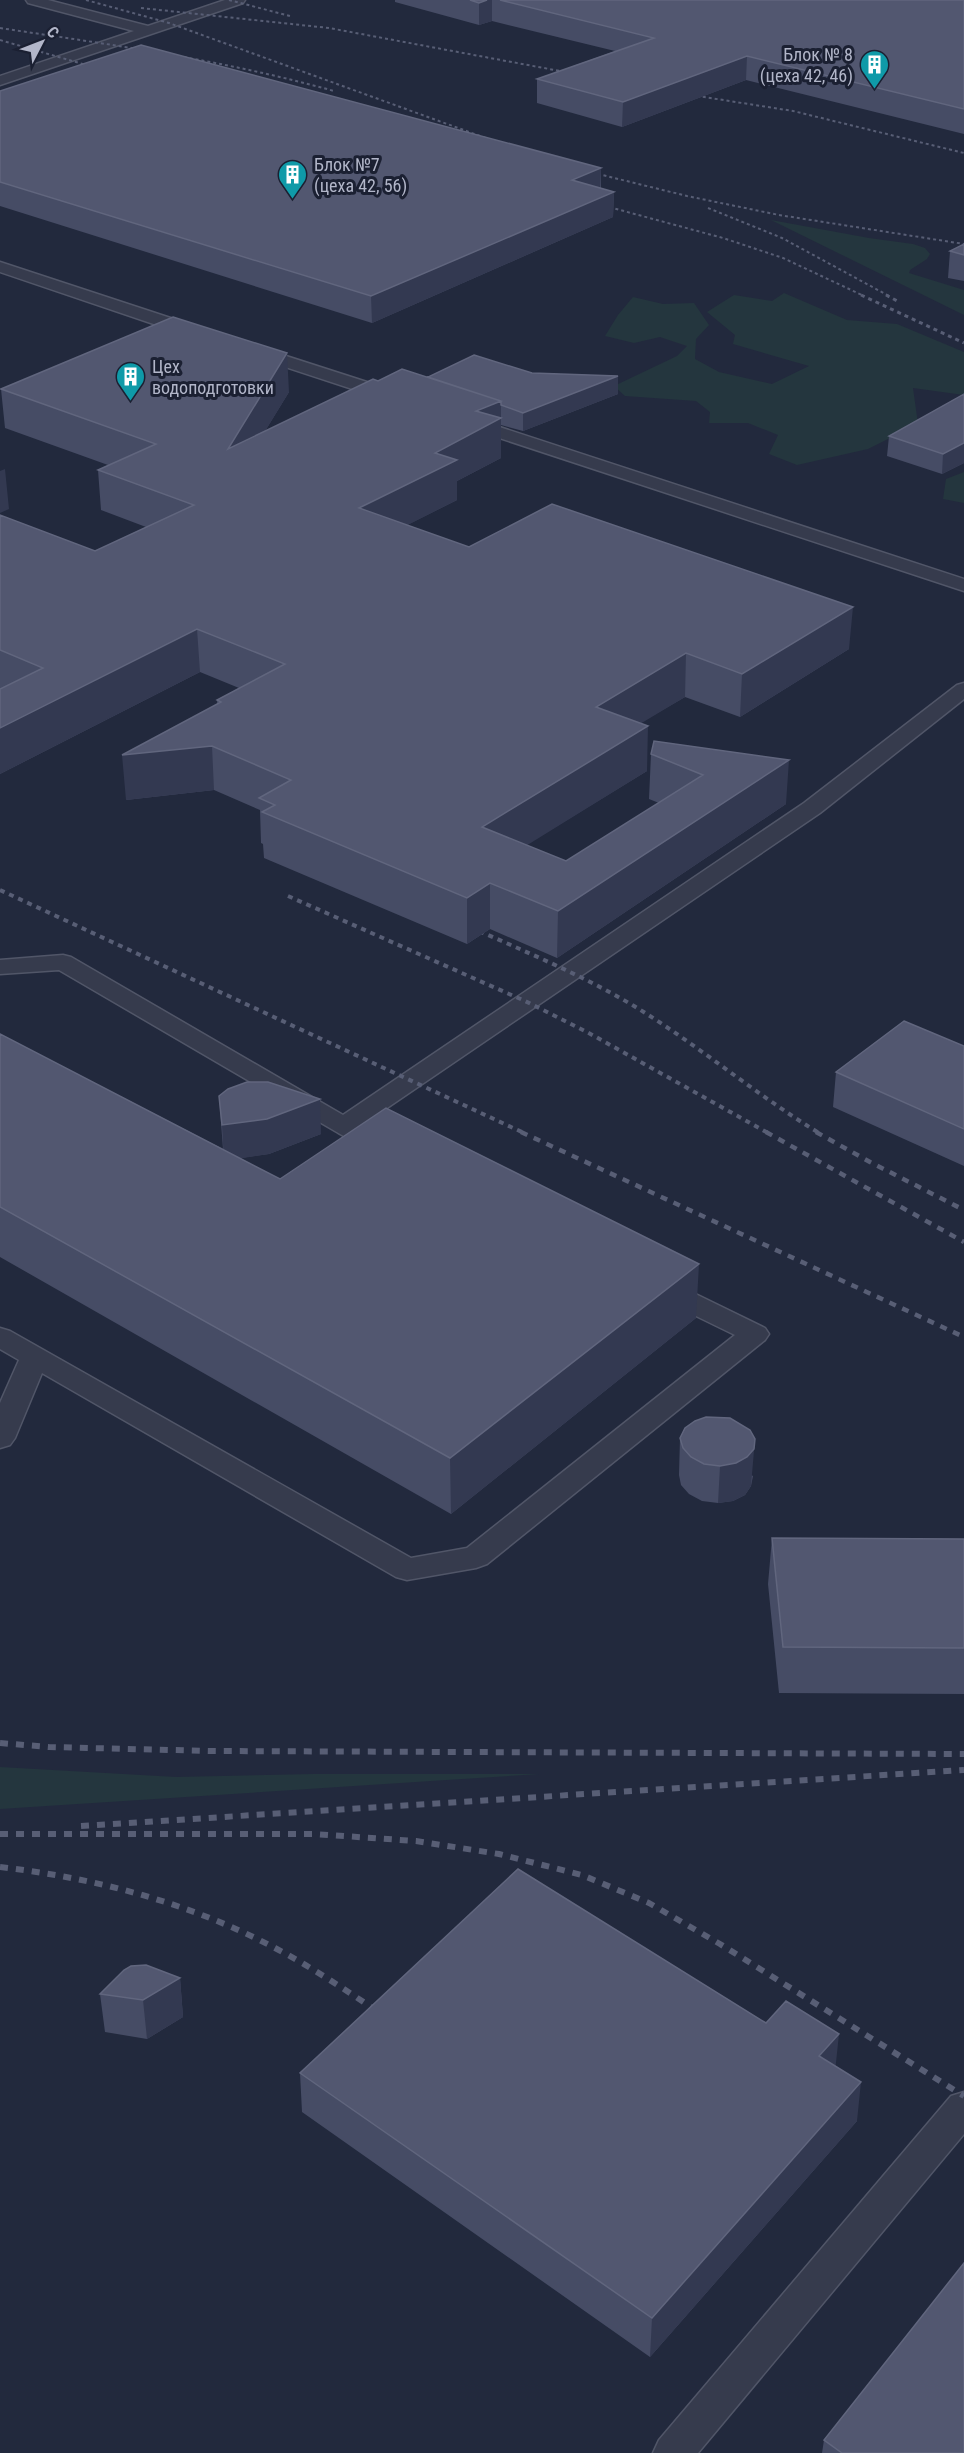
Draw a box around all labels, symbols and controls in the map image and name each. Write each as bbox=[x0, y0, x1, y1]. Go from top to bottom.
north arrow bbox=[12, 12, 72, 72]
text: С bbox=[43, 23, 63, 42]
place label: Блок № 8 (цеха 42, 46) bbox=[760, 44, 853, 87]
building icon: Блок № 8 (цеха 42, 46) bbox=[858, 48, 890, 90]
place label: Блок №7 (цеха 42, 56) bbox=[314, 154, 407, 197]
building icon: Блок №7 (цеха 42, 56) bbox=[277, 158, 309, 200]
place label: Цех водоподготовки bbox=[152, 356, 274, 398]
building icon: Цех водоподготовки bbox=[115, 360, 147, 402]

